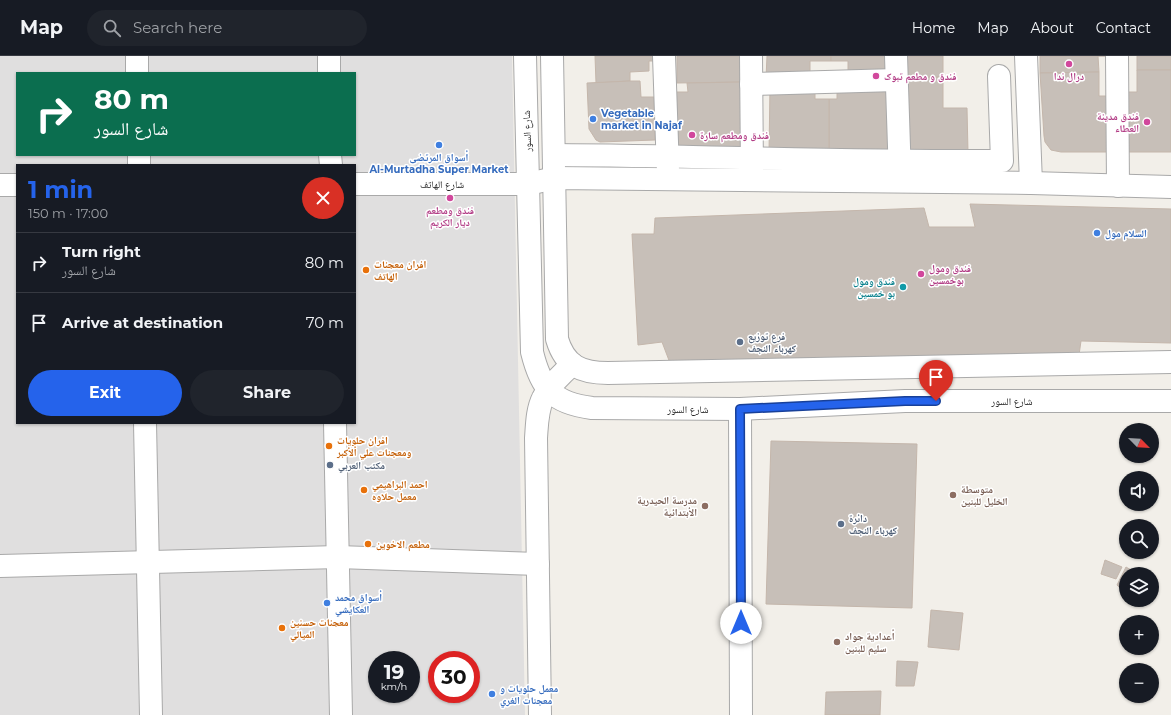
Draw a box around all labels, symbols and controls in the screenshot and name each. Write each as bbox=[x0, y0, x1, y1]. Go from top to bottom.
search box bbox=[87, 10, 367, 46]
text: Map bbox=[20, 16, 63, 39]
icon: search bbox=[101, 17, 123, 39]
text: Search here bbox=[133, 18, 222, 37]
text: Home bbox=[912, 19, 955, 37]
text: Map bbox=[977, 19, 1008, 37]
text: About bbox=[1030, 19, 1074, 37]
text: Contact bbox=[1096, 19, 1151, 37]
marker: درال ندا bbox=[1064, 59, 1074, 69]
place label: فندق و مطعم تبوک bbox=[884, 70, 956, 84]
place label: درال ندا bbox=[1054, 70, 1084, 83]
marker: فندق و مطعم تبوک bbox=[871, 71, 881, 81]
text: 80 m bbox=[94, 82, 169, 116]
icon: right bbox=[28, 88, 80, 140]
place label: Vegetable market in Najaf bbox=[600, 107, 683, 132]
street label: شارع السور bbox=[520, 110, 534, 153]
place label: فندق مدينة العطاء bbox=[1097, 110, 1139, 135]
marker: Vegetable market in Najaf bbox=[588, 114, 598, 124]
marker: فندق مدينة العطاء bbox=[1142, 117, 1152, 127]
text: شارع السور bbox=[94, 118, 168, 140]
place label: فندق ومطعم سارة bbox=[700, 129, 769, 143]
marker: فندق ومطعم سارة bbox=[687, 130, 697, 140]
marker: أسواق المرتضى Al-Murtadha Super Market bbox=[434, 140, 444, 150]
place label: أسواق المرتضى Al-Murtadha Super Market bbox=[368, 150, 509, 176]
text: 1 min bbox=[28, 175, 93, 204]
button: close bbox=[302, 177, 344, 219]
street label: شارع الهاتف bbox=[420, 178, 464, 191]
marker: فندق ومطعم ديار الكريم bbox=[445, 193, 455, 203]
place label: فندق ومطعم ديار الكريم bbox=[426, 204, 474, 230]
text: 150 m · 17:00 bbox=[28, 205, 108, 221]
place label: السلام مول bbox=[1105, 227, 1147, 240]
marker: السلام مول bbox=[1092, 228, 1102, 238]
text: Turn right bbox=[62, 242, 141, 261]
icon: right bbox=[28, 252, 50, 274]
text: 80 m bbox=[305, 253, 344, 272]
place label: افران معجنات الهاتف bbox=[374, 258, 427, 283]
text: شارع السور bbox=[62, 262, 116, 278]
place label: فندق ومول بوخمسين bbox=[929, 262, 971, 287]
marker: افران معجنات الهاتف bbox=[361, 265, 371, 275]
marker: فندق ومول بوخمسين bbox=[916, 269, 926, 279]
place label: فندق ومول بو خمسين bbox=[853, 275, 895, 300]
marker: فندق ومول بو خمسين bbox=[898, 282, 908, 292]
icon: arrive bbox=[28, 312, 50, 334]
text: Arrive at destination bbox=[62, 313, 223, 332]
text: 70 m bbox=[306, 313, 344, 332]
place label: فرع توزيع كهرباء النجف bbox=[748, 330, 797, 355]
marker: فرع توزيع كهرباء النجف bbox=[735, 337, 745, 347]
pin bbox=[919, 360, 953, 401]
icon: arrive bbox=[925, 366, 947, 388]
button: Exit bbox=[28, 370, 182, 416]
button: Share bbox=[190, 370, 344, 416]
street label: شارع السور bbox=[990, 395, 1033, 408]
street label: شارع السور bbox=[666, 403, 709, 416]
north arrow bbox=[1119, 423, 1159, 463]
map controls bbox=[1119, 423, 1159, 703]
place label: افران حلويات ومعجنات علي ألأكبر bbox=[336, 434, 411, 460]
marker: افران حلويات ومعجنات علي ألأكبر bbox=[324, 441, 334, 451]
place label: مكتب العربي bbox=[338, 459, 385, 473]
marker: مكتب العربي bbox=[325, 460, 335, 470]
button: sound bbox=[1119, 471, 1159, 511]
place label: احمد البراهيمي معمل حلاوه bbox=[372, 478, 428, 503]
place label: متوسطة الخليل للبنين bbox=[961, 483, 1008, 508]
marker: احمد البراهيمي معمل حلاوه bbox=[359, 485, 369, 495]
marker: متوسطة الخليل للبنين bbox=[948, 490, 958, 500]
place label: مدرسة الحيدرية الأبتدائية bbox=[637, 494, 697, 519]
marker: مدرسة الحيدرية الأبتدائية bbox=[700, 501, 710, 511]
place label: دائرة كهرباء النجف bbox=[849, 512, 898, 537]
marker: دائرة كهرباء النجف bbox=[836, 519, 846, 529]
button: search bbox=[1119, 519, 1159, 559]
place label: مطعم الاخوين bbox=[376, 538, 430, 552]
marker: مطعم الاخوين bbox=[363, 539, 373, 549]
button: layers bbox=[1119, 567, 1159, 607]
place label: أسواق محمد العكايشي bbox=[335, 590, 382, 617]
marker: أسواق محمد العكايشي bbox=[322, 598, 332, 608]
position arrow bbox=[720, 602, 762, 644]
button: + bbox=[1119, 615, 1159, 655]
place label: معجنات حسنين الميالي bbox=[290, 616, 349, 642]
marker: معجنات حسنين الميالي bbox=[277, 623, 287, 633]
place label: أعدادية جواد سليم للبنين bbox=[845, 629, 895, 656]
marker: أعدادية جواد سليم للبنين bbox=[832, 637, 842, 647]
speed limit sign: 30 bbox=[428, 651, 480, 703]
text: 19 bbox=[384, 660, 404, 684]
button: − bbox=[1119, 663, 1159, 703]
text: km/h bbox=[381, 680, 407, 693]
place label: معمل حلويات و معجنات الغري bbox=[500, 682, 559, 708]
marker: معمل حلويات و معجنات الغري bbox=[487, 689, 497, 699]

